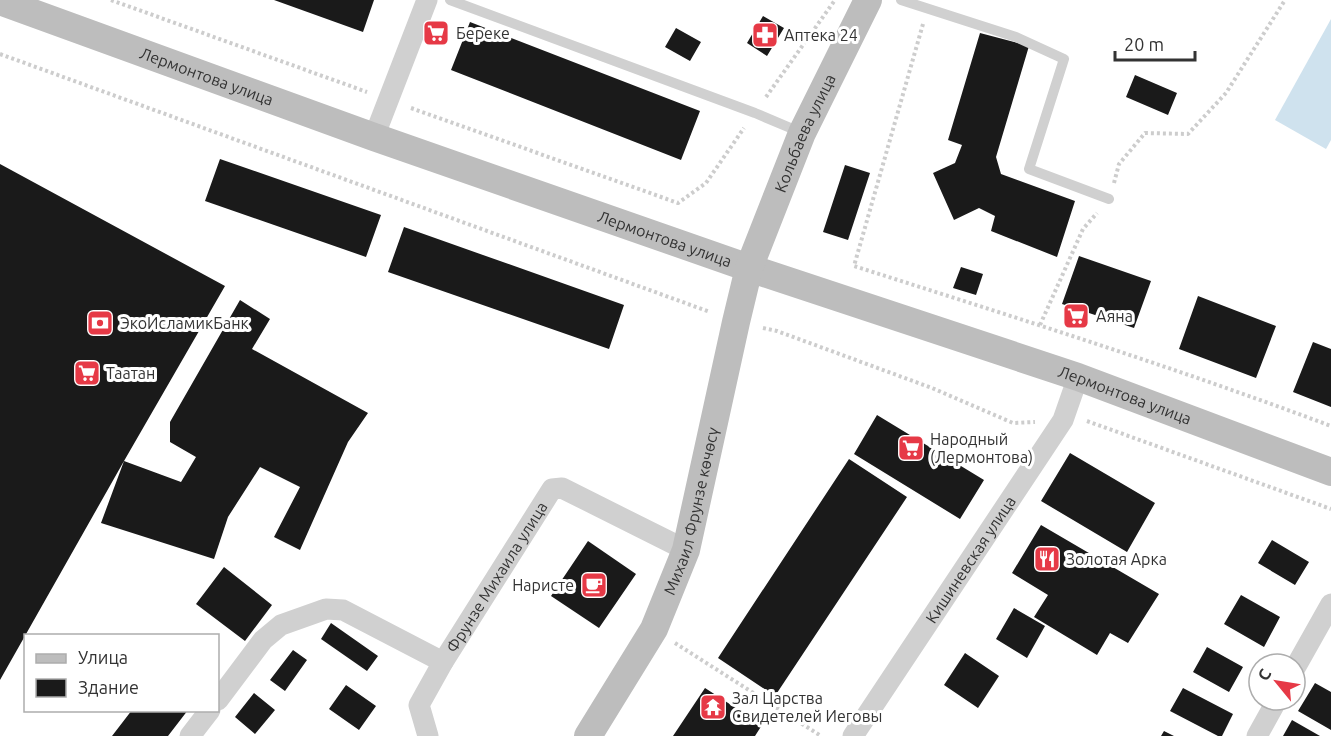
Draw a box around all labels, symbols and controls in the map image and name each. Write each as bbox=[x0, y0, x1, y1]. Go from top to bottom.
supermarket icon: Береке bbox=[421, 18, 451, 48]
pharmacy icon: Аптека 24 bbox=[750, 20, 780, 50]
place label: Береке bbox=[456, 24, 510, 42]
scale bar bbox=[1115, 24, 1194, 62]
place label: Аптека 24 bbox=[784, 26, 858, 44]
text: 20 m bbox=[1124, 34, 1164, 54]
street label: Лермонтова улица bbox=[138, 44, 276, 109]
street label: Кольбаева улица bbox=[771, 71, 839, 195]
street label: Лермонтова улица bbox=[595, 207, 734, 270]
supermarket icon: Аяна bbox=[1061, 301, 1091, 331]
place label: Аяна bbox=[1096, 307, 1133, 325]
bank icon: ЭкоИсламикБанк bbox=[85, 308, 115, 338]
place label: ЭкоИсламикБанк bbox=[120, 314, 249, 332]
supermarket icon: Таатан bbox=[72, 358, 102, 388]
street label: Лермонтова улица bbox=[1056, 362, 1194, 428]
place label: Таатан bbox=[106, 364, 155, 382]
street label: Михаил Фрунзе көчөсү bbox=[660, 425, 722, 597]
place label: Народный (Лермонтова) bbox=[930, 430, 1033, 467]
supermarket icon: Народный (Лермонтова) bbox=[896, 433, 926, 463]
street label: Кишиневская улица bbox=[922, 492, 1019, 626]
street label: Фрунзе Михаила улица bbox=[442, 498, 551, 656]
restaurant icon: Золотая Арка bbox=[1032, 544, 1062, 574]
place label: Золотая Арка bbox=[1066, 550, 1167, 568]
cafe icon: Наристе bbox=[579, 570, 609, 600]
place label: Наристе bbox=[512, 576, 574, 594]
legend bbox=[24, 634, 219, 712]
text: Улица bbox=[78, 647, 128, 667]
north arrow bbox=[1247, 652, 1307, 712]
text: С bbox=[1254, 666, 1274, 683]
text: Здание bbox=[78, 677, 139, 697]
place label: Зал Царства Свидетелей Иеговы bbox=[732, 689, 882, 725]
temple icon: Зал Царства Свидетелей Иеговы bbox=[698, 692, 728, 722]

